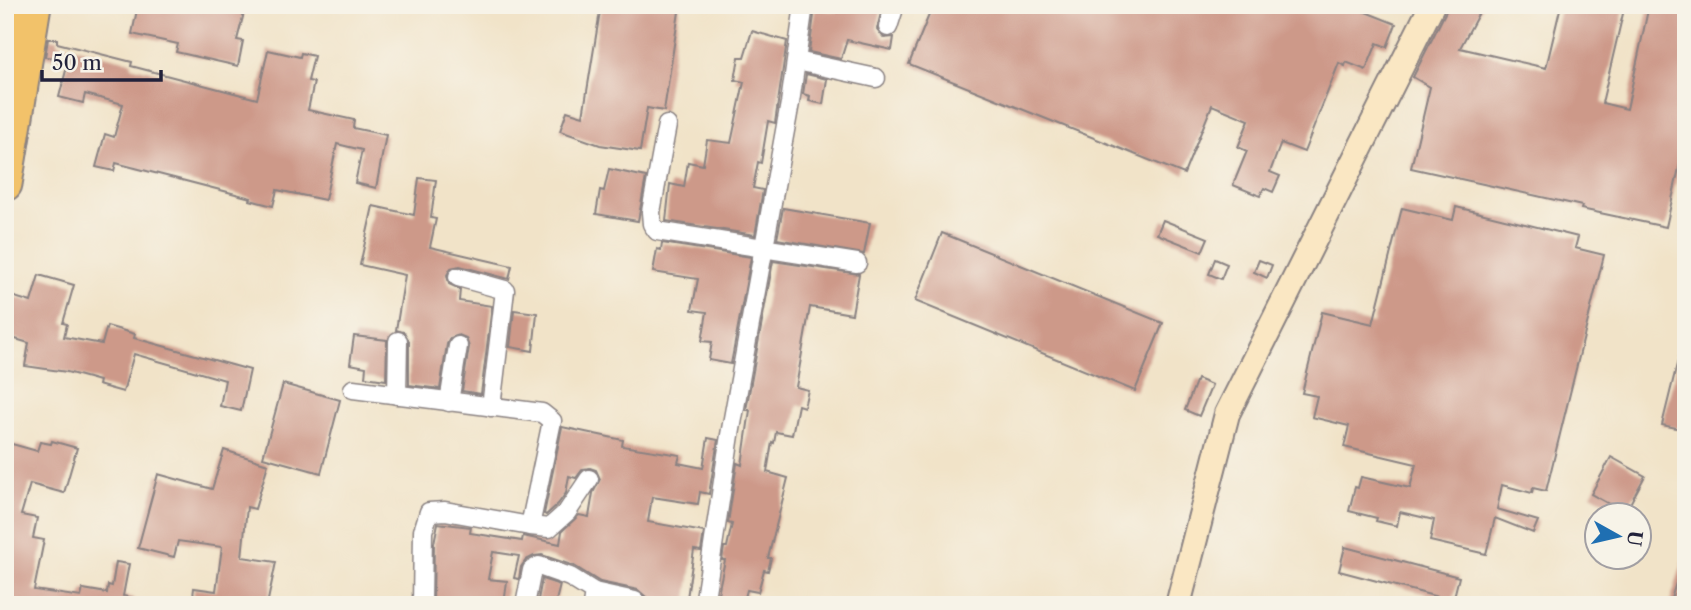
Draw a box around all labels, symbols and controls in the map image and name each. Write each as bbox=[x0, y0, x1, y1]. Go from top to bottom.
scale bar bbox=[42, 38, 161, 82]
text: 50 m bbox=[52, 50, 102, 75]
north arrow bbox=[1582, 502, 1652, 572]
text: U bbox=[1622, 529, 1647, 548]

